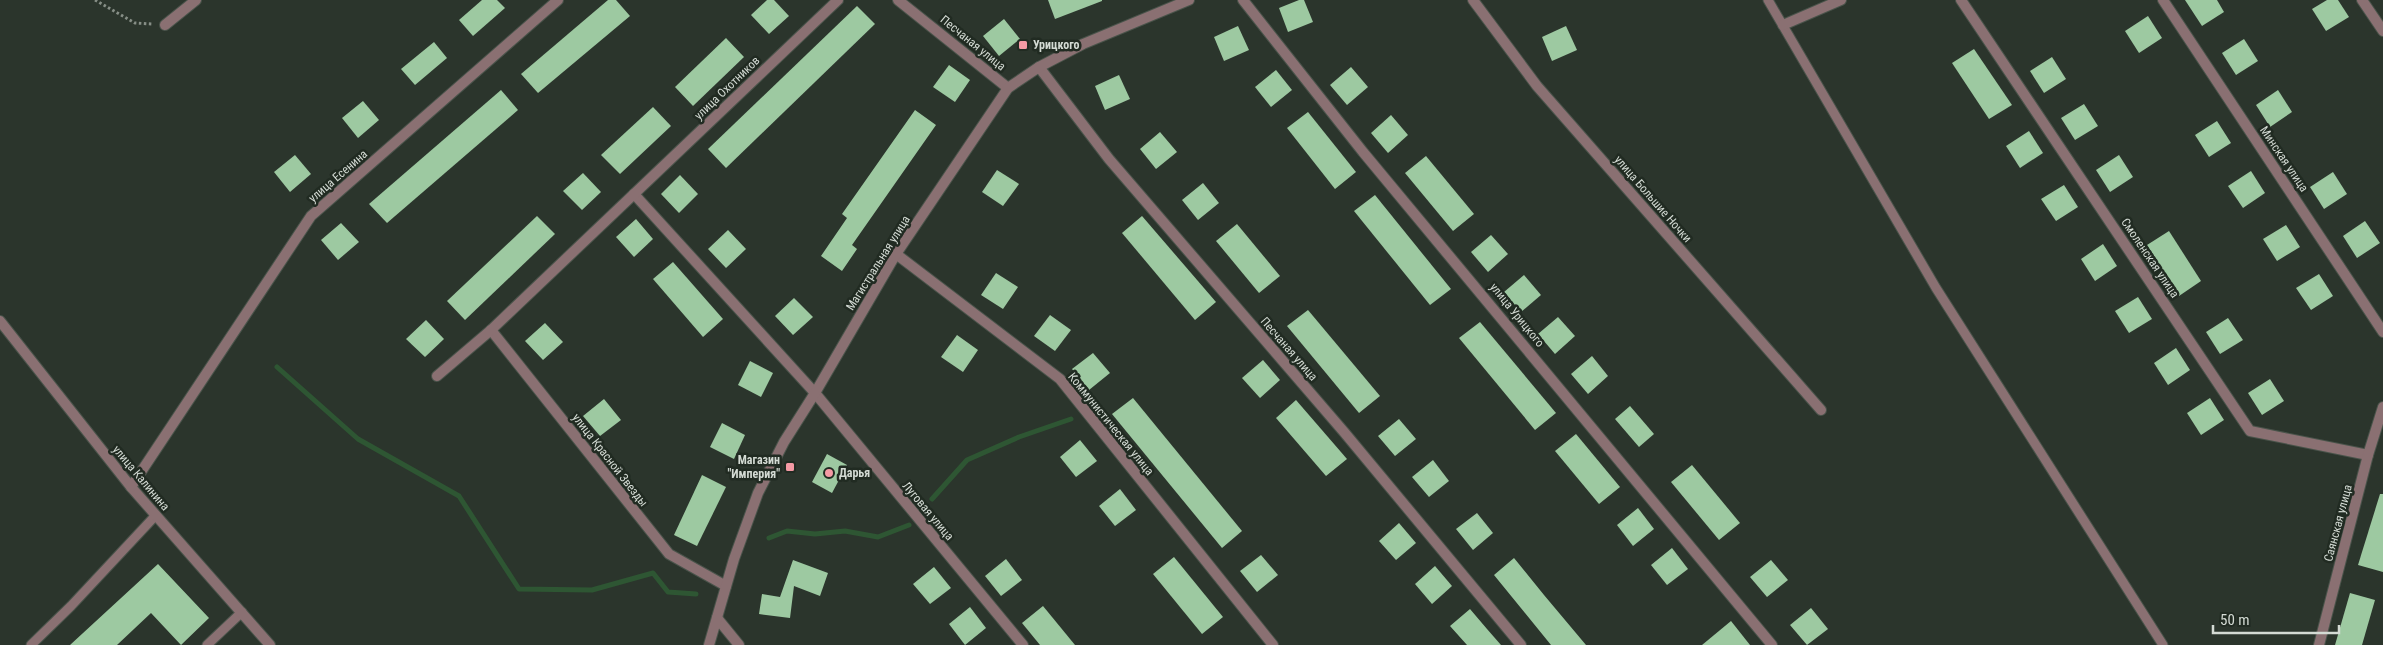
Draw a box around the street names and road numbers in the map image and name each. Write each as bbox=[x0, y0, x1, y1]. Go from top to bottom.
street label: Песчаная улица bbox=[938, 13, 1009, 74]
street label: улица Охотников bbox=[692, 53, 762, 123]
street label: Минская улица bbox=[2257, 124, 2311, 195]
street label: улица Есенина bbox=[306, 147, 370, 205]
street label: улица Большие Ночки bbox=[1612, 153, 1694, 245]
street label: Магистральная улица bbox=[843, 213, 913, 313]
street label: Смоленская улица bbox=[2118, 216, 2182, 301]
street label: улица Урицкого bbox=[1487, 280, 1547, 350]
street label: Песчаная улица bbox=[1258, 314, 1321, 384]
street label: Коммунистическая улица bbox=[1065, 370, 1157, 478]
street label: улица Красной Звезды bbox=[569, 411, 651, 509]
street label: улица Калинина bbox=[110, 443, 172, 514]
street label: Луговая улица bbox=[899, 479, 957, 543]
street label: Саянская улица bbox=[2321, 483, 2355, 563]

